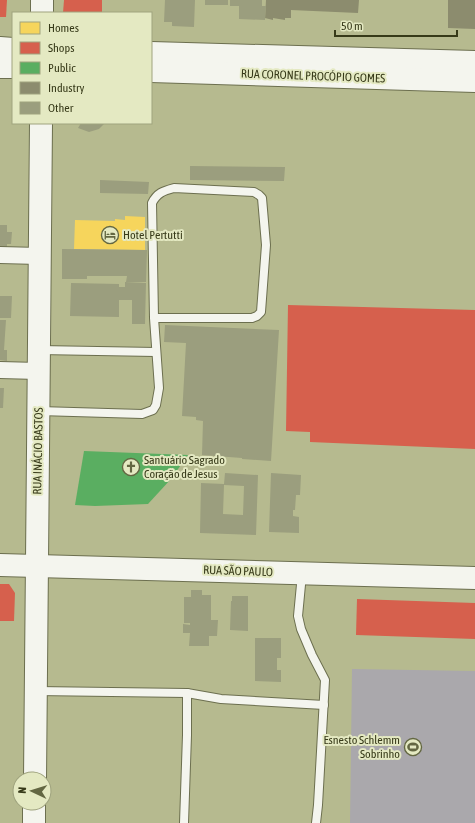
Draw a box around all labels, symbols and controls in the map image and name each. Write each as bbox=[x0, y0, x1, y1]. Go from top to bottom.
legend bbox=[12, 12, 152, 124]
scale bar bbox=[335, 12, 457, 38]
text: 50 m bbox=[341, 19, 363, 33]
text: Homes bbox=[48, 21, 79, 35]
text: Shops bbox=[48, 41, 74, 55]
text: Public bbox=[48, 61, 76, 75]
street label: RUA CORONEL PROCÓPIO GOMES bbox=[241, 66, 385, 86]
text: Industry bbox=[48, 81, 85, 95]
text: Other bbox=[48, 101, 74, 115]
hotel icon: Hotel Pertutti bbox=[100, 225, 120, 245]
place label: Hotel Pertutti bbox=[123, 228, 183, 242]
street label: RUA INÁCIO BASTOS bbox=[30, 407, 46, 495]
place label: Santuário Sagrado Coração de Jesus bbox=[144, 453, 225, 481]
church icon: Santuário Sagrado Coração de Jesus bbox=[121, 457, 141, 477]
street label: RUA SÃO PAULO bbox=[203, 563, 273, 579]
place label: Esnesto Schlemm Sobrinho bbox=[323, 733, 400, 761]
sports icon: Esnesto Schlemm Sobrinho bbox=[403, 737, 423, 757]
north arrow bbox=[12, 771, 52, 811]
text: N bbox=[16, 787, 28, 794]

